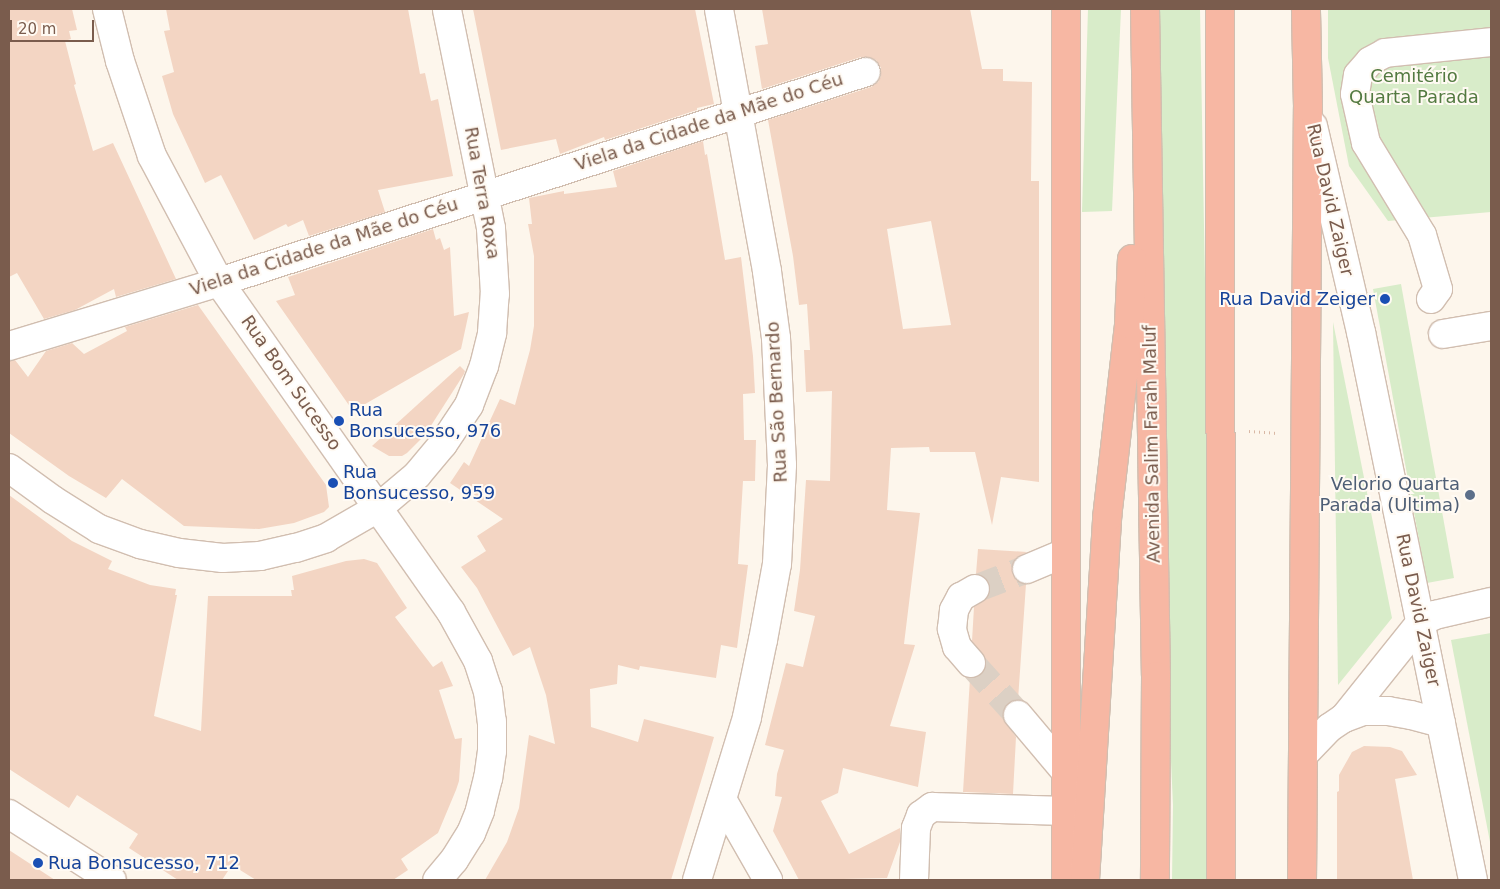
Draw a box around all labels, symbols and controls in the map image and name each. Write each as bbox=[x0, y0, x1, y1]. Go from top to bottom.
scale bar bbox=[12, 10, 96, 42]
text: 20 m bbox=[18, 20, 56, 38]
park label: Cemitério Quarta Parada bbox=[1349, 66, 1479, 108]
street label: Viela da Cidade da Mãe do Céu bbox=[572, 68, 846, 176]
street label: Rua David Zaiger bbox=[1302, 122, 1358, 278]
street label: Rua Terra Roxa bbox=[460, 125, 504, 261]
street label: Viela da Cidade da Mãe do Céu bbox=[187, 193, 461, 301]
place label: Rua David Zeiger bbox=[1219, 288, 1375, 310]
marker: Rua David Zeiger bbox=[1379, 293, 1391, 305]
street label: Rua Bom Sucesso bbox=[236, 311, 346, 455]
street label: Rua São Bernardo bbox=[762, 321, 792, 483]
street label: Avenida Salim Farah Maluf bbox=[1139, 325, 1165, 563]
place label: Rua Bonsucesso, 976 bbox=[349, 400, 501, 442]
marker: Rua Bonsucesso, 976 bbox=[333, 415, 345, 427]
place label: Rua Bonsucesso, 959 bbox=[343, 462, 495, 504]
place label: Velorio Quarta Parada (Ultima) bbox=[1319, 474, 1460, 516]
marker: Rua Bonsucesso, 959 bbox=[327, 477, 339, 489]
marker: Velorio Quarta Parada (Ultima) bbox=[1464, 489, 1476, 501]
street label: Rua David Zaiger bbox=[1391, 532, 1445, 688]
place label: Rua Bonsucesso, 712 bbox=[48, 852, 240, 874]
marker: Rua Bonsucesso, 712 bbox=[32, 857, 44, 869]

